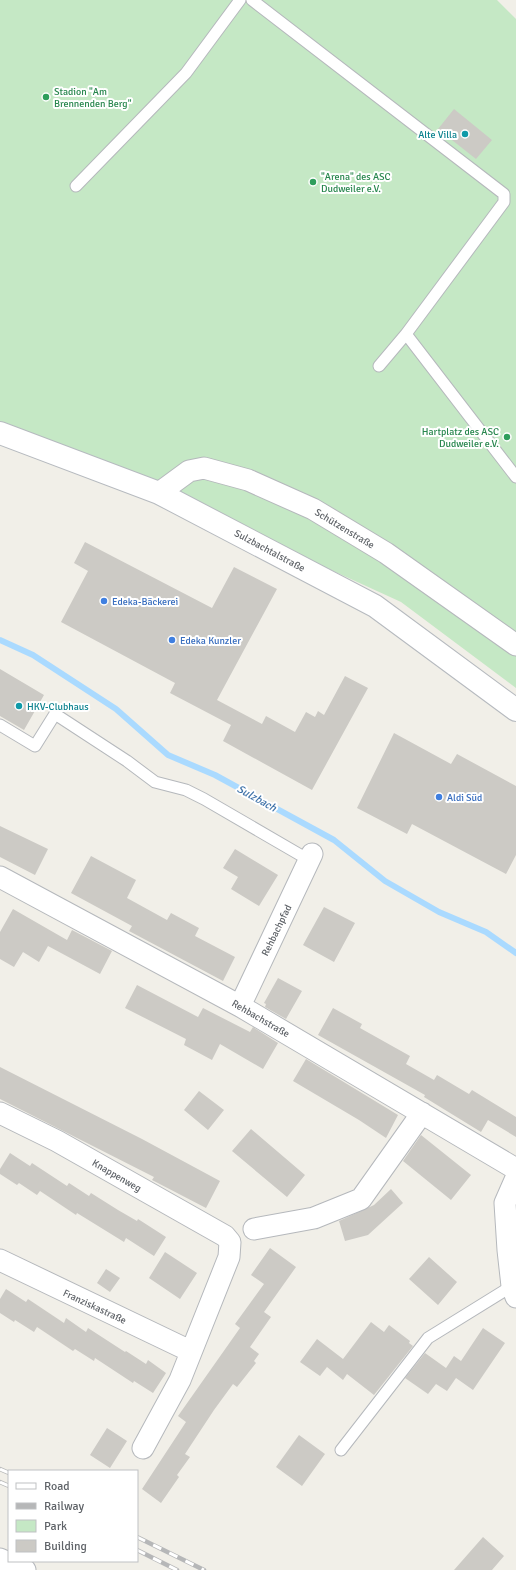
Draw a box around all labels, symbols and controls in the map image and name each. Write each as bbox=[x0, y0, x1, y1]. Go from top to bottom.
place label: Stadion "Am Brennenden Berg" bbox=[54, 86, 132, 110]
marker: Stadion "Am Brennenden Berg" bbox=[41, 92, 51, 102]
place label: Alte Villa bbox=[418, 129, 457, 141]
marker: Alte Villa bbox=[460, 129, 470, 139]
place label: "Arena" des ASC Dudweiler e.V. bbox=[321, 171, 391, 195]
marker: "Arena" des ASC Dudweiler e.V. bbox=[308, 177, 318, 187]
place label: Hartplatz des ASC Dudweiler e.V. bbox=[422, 426, 499, 450]
marker: Hartplatz des ASC Dudweiler e.V. bbox=[502, 432, 512, 442]
street label: Schützenstraße bbox=[312, 506, 376, 551]
street label: Sulzbachtalstraße bbox=[232, 527, 307, 575]
marker: Edeka-Bäckerei bbox=[99, 596, 109, 606]
place label: Edeka-Bäckerei bbox=[112, 596, 178, 608]
marker: Edeka Kunzler bbox=[167, 635, 177, 645]
place label: Edeka Kunzler bbox=[180, 635, 241, 647]
marker: HKV-Clubhaus bbox=[14, 701, 24, 711]
place label: HKV-Clubhaus bbox=[27, 701, 89, 713]
water label: Sulzbach bbox=[235, 782, 280, 815]
marker: Aldi Süd bbox=[434, 792, 444, 802]
place label: Aldi Süd bbox=[447, 792, 482, 804]
street label: Rehbachpfad bbox=[259, 903, 295, 958]
street label: Rehbachstraße bbox=[230, 998, 291, 1040]
street label: Knappenweg bbox=[90, 1157, 143, 1195]
street label: Franziskastraße bbox=[61, 1287, 128, 1327]
legend bbox=[8, 1470, 138, 1562]
text: Road bbox=[44, 1479, 70, 1494]
text: Railway bbox=[44, 1499, 84, 1514]
text: Park bbox=[44, 1519, 67, 1534]
text: Building bbox=[44, 1539, 87, 1554]

